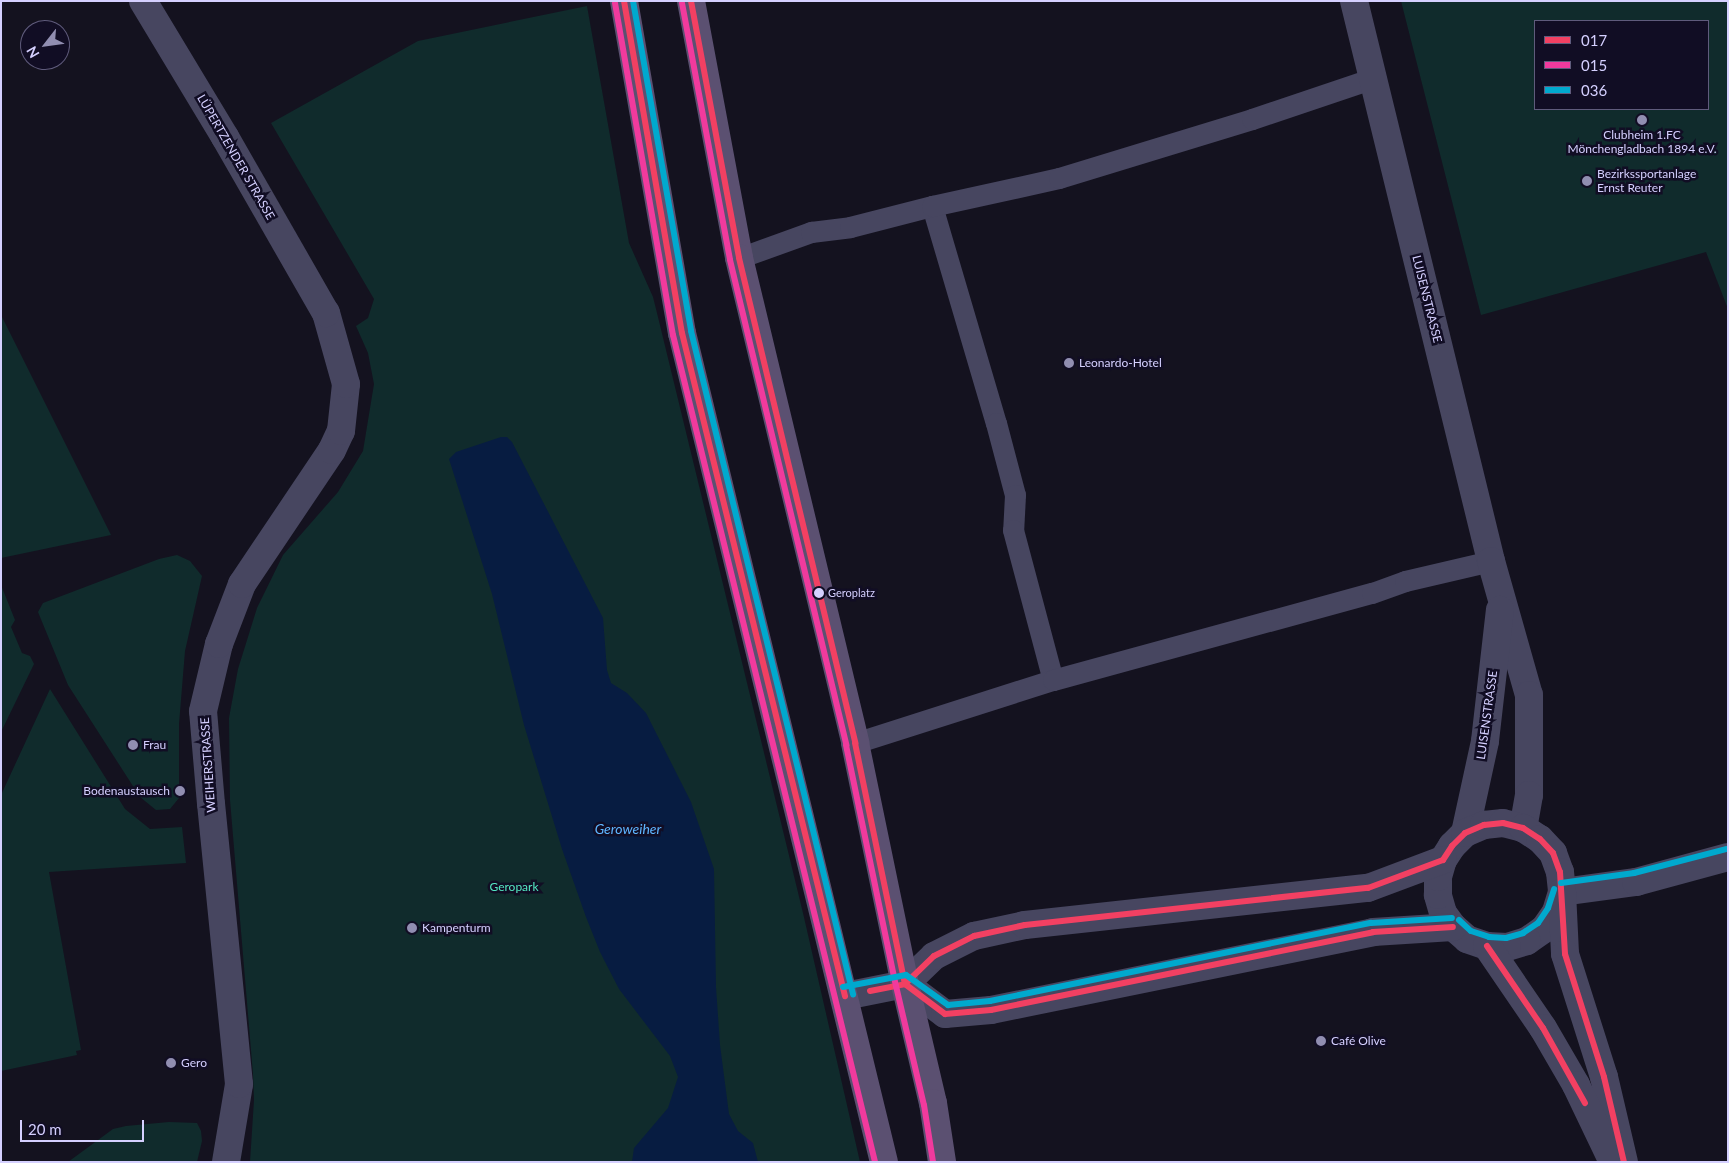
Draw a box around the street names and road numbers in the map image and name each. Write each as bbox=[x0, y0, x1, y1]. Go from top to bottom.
street label: LÜPERTZENDER STRASSE bbox=[194, 92, 278, 222]
street label: LUISENSTRASSE bbox=[1409, 254, 1445, 344]
street label: LUISENSTRASSE bbox=[1474, 670, 1500, 760]
street label: WEIHERSTRASSE bbox=[197, 717, 219, 813]

